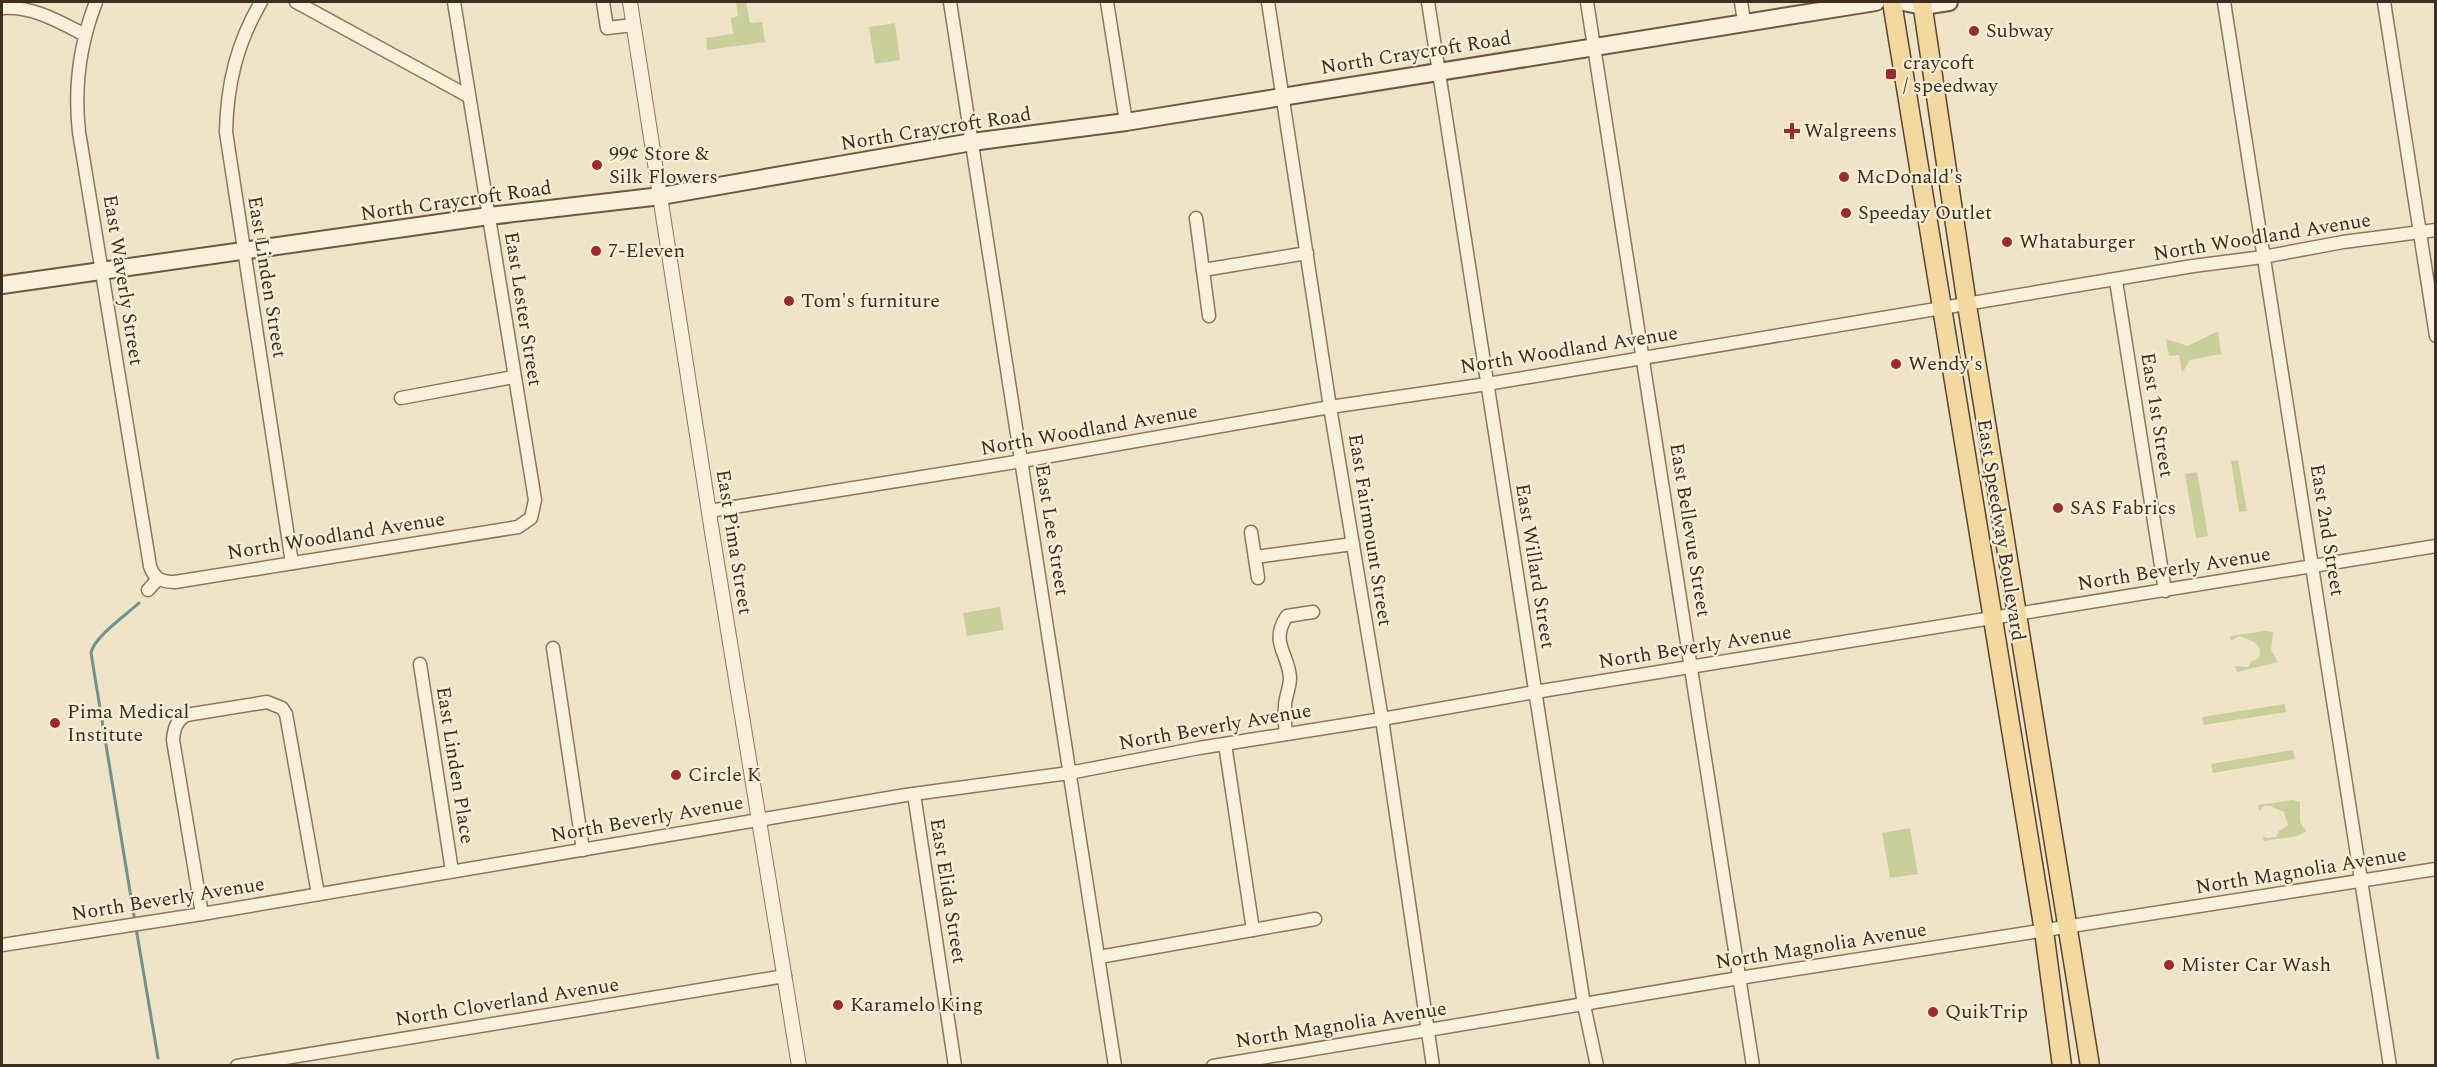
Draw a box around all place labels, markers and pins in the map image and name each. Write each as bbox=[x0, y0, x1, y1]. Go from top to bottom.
place label: Subway bbox=[1986, 16, 2055, 46]
marker: Subway bbox=[1967, 24, 1981, 38]
place label: craycoft / speedway bbox=[1903, 48, 1999, 101]
marker: craycoft / speedway bbox=[1884, 67, 1898, 81]
place label: Walgreens bbox=[1804, 116, 1897, 146]
marker: Walgreens bbox=[1785, 124, 1799, 138]
place label: 99¢ Store & Silk Flowers bbox=[609, 139, 718, 192]
marker: 99¢ Store & Silk Flowers bbox=[590, 158, 604, 172]
place label: McDonald's bbox=[1856, 162, 1963, 192]
marker: McDonald's bbox=[1837, 170, 1851, 184]
place label: Speeday Outlet bbox=[1858, 198, 1992, 228]
marker: Speeday Outlet bbox=[1839, 206, 1853, 220]
place label: Whataburger bbox=[2019, 227, 2135, 257]
marker: Whataburger bbox=[2000, 235, 2014, 249]
place label: 7-Eleven bbox=[608, 236, 685, 266]
marker: 7-Eleven bbox=[589, 244, 603, 258]
place label: Tom's furniture bbox=[801, 286, 940, 316]
marker: Tom's furniture bbox=[782, 294, 796, 308]
place label: Wendy's bbox=[1908, 349, 1983, 379]
marker: Wendy's bbox=[1889, 357, 1903, 371]
place label: SAS Fabrics bbox=[2070, 493, 2176, 523]
marker: SAS Fabrics bbox=[2051, 501, 2065, 515]
place label: Pima Medical Institute bbox=[67, 697, 189, 750]
marker: Pima Medical Institute bbox=[48, 716, 62, 730]
place label: Circle K bbox=[688, 760, 762, 790]
marker: Circle K bbox=[669, 768, 683, 782]
place label: Mister Car Wash bbox=[2181, 950, 2331, 980]
marker: Mister Car Wash bbox=[2162, 958, 2176, 972]
place label: Karamelo King bbox=[850, 990, 983, 1020]
place label: QuikTrip bbox=[1945, 997, 2028, 1027]
marker: Karamelo King bbox=[831, 998, 845, 1012]
marker: QuikTrip bbox=[1926, 1005, 1940, 1019]

